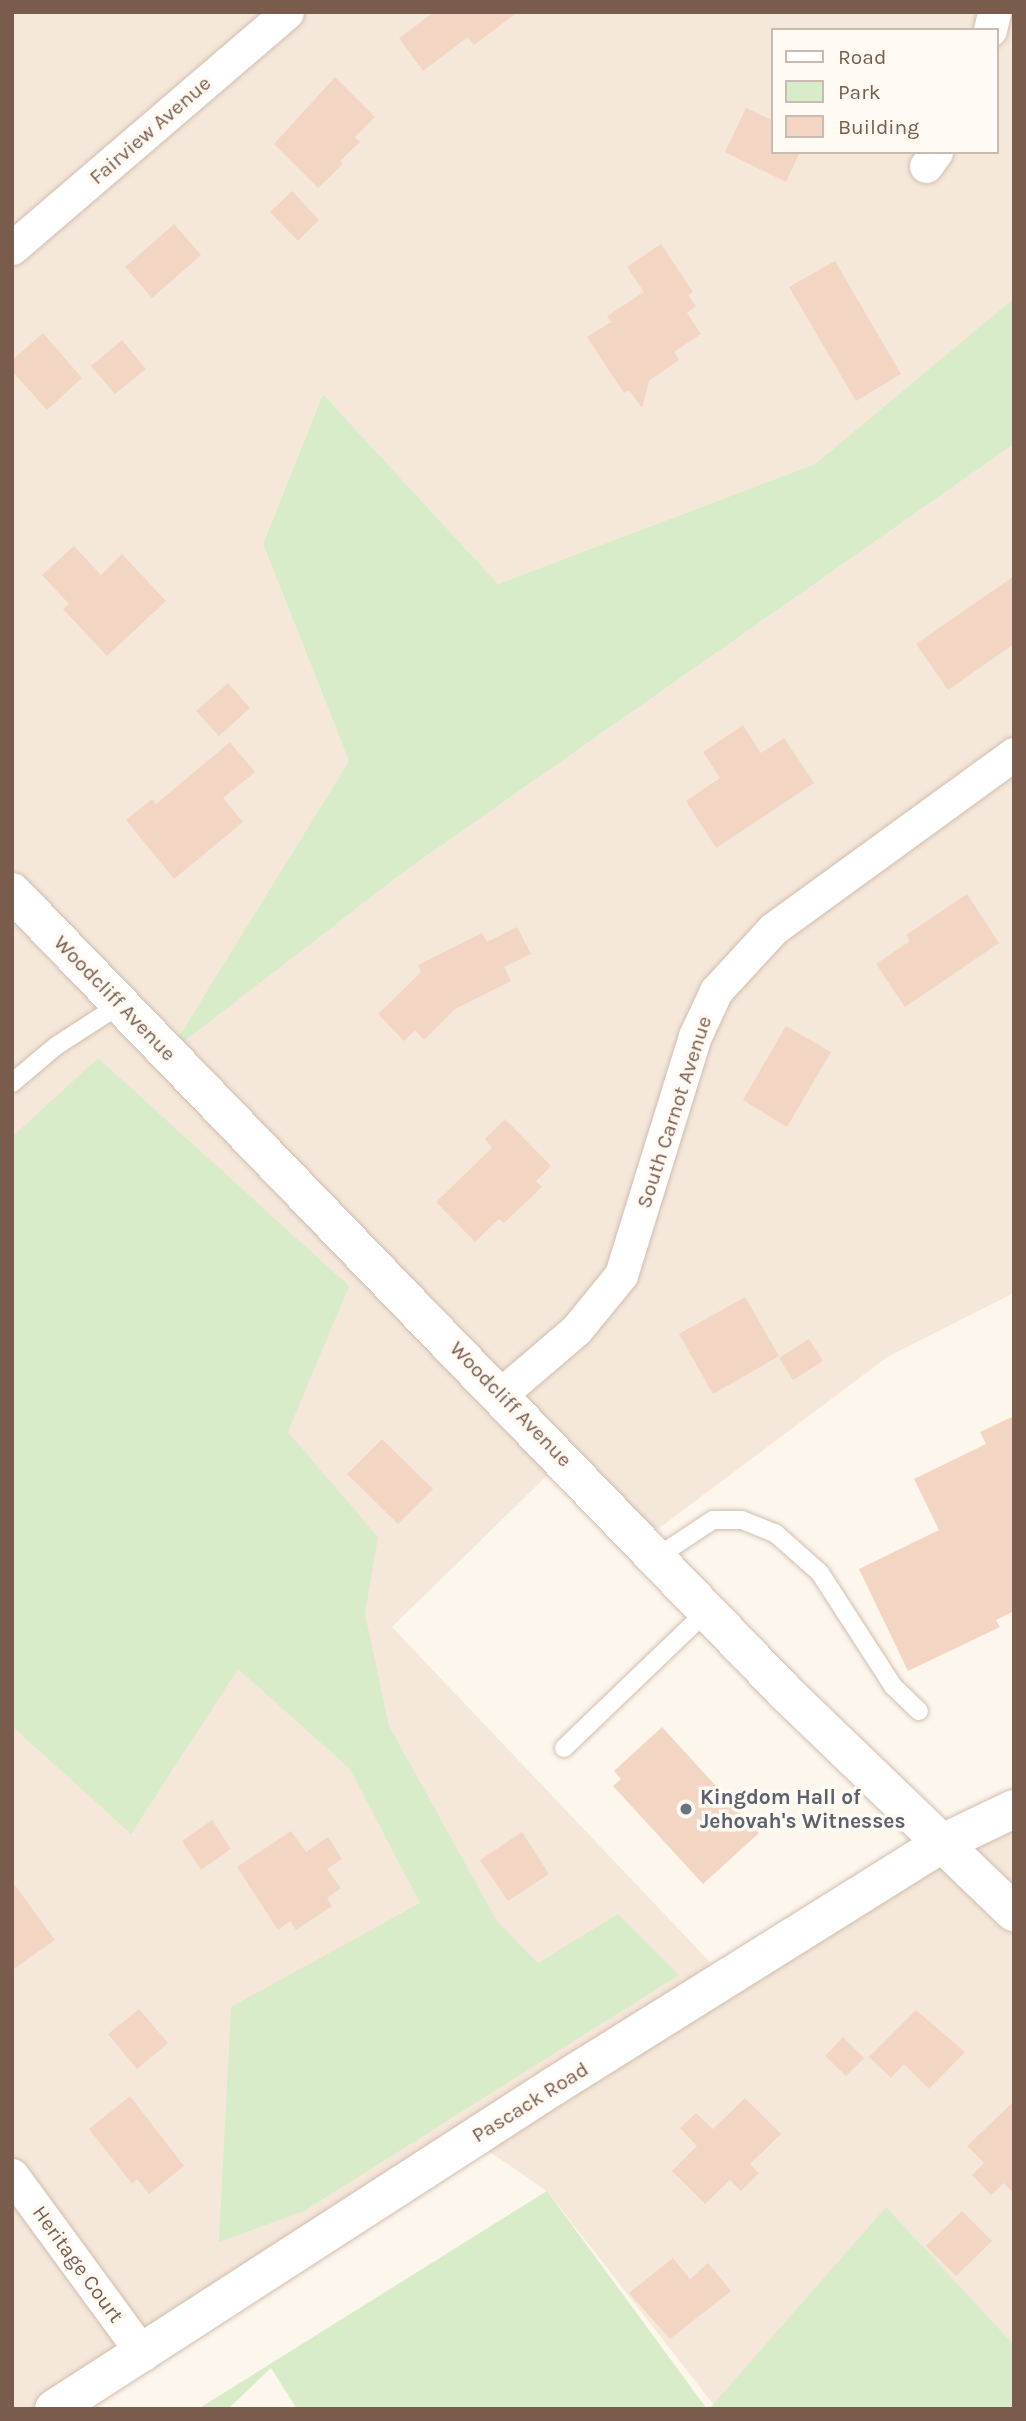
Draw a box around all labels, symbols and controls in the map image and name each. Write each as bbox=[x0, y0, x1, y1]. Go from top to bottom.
legend bbox=[771, 28, 998, 154]
text: Road bbox=[838, 45, 886, 69]
street label: Fairview Avenue bbox=[84, 70, 216, 190]
text: Park bbox=[838, 80, 881, 104]
text: Building bbox=[838, 115, 919, 139]
street label: Woodcliff Avenue bbox=[49, 930, 181, 1066]
street label: South Carnot Avenue bbox=[631, 1013, 717, 1211]
street label: Woodcliff Avenue bbox=[445, 1336, 577, 1472]
place label: Kingdom Hall of Jehovah's Witnesses bbox=[700, 1784, 905, 1834]
marker: Kingdom Hall of Jehovah's Witnesses bbox=[678, 1801, 694, 1817]
street label: Pascack Road bbox=[467, 2056, 593, 2148]
street label: Heritage Court bbox=[27, 2201, 129, 2327]

